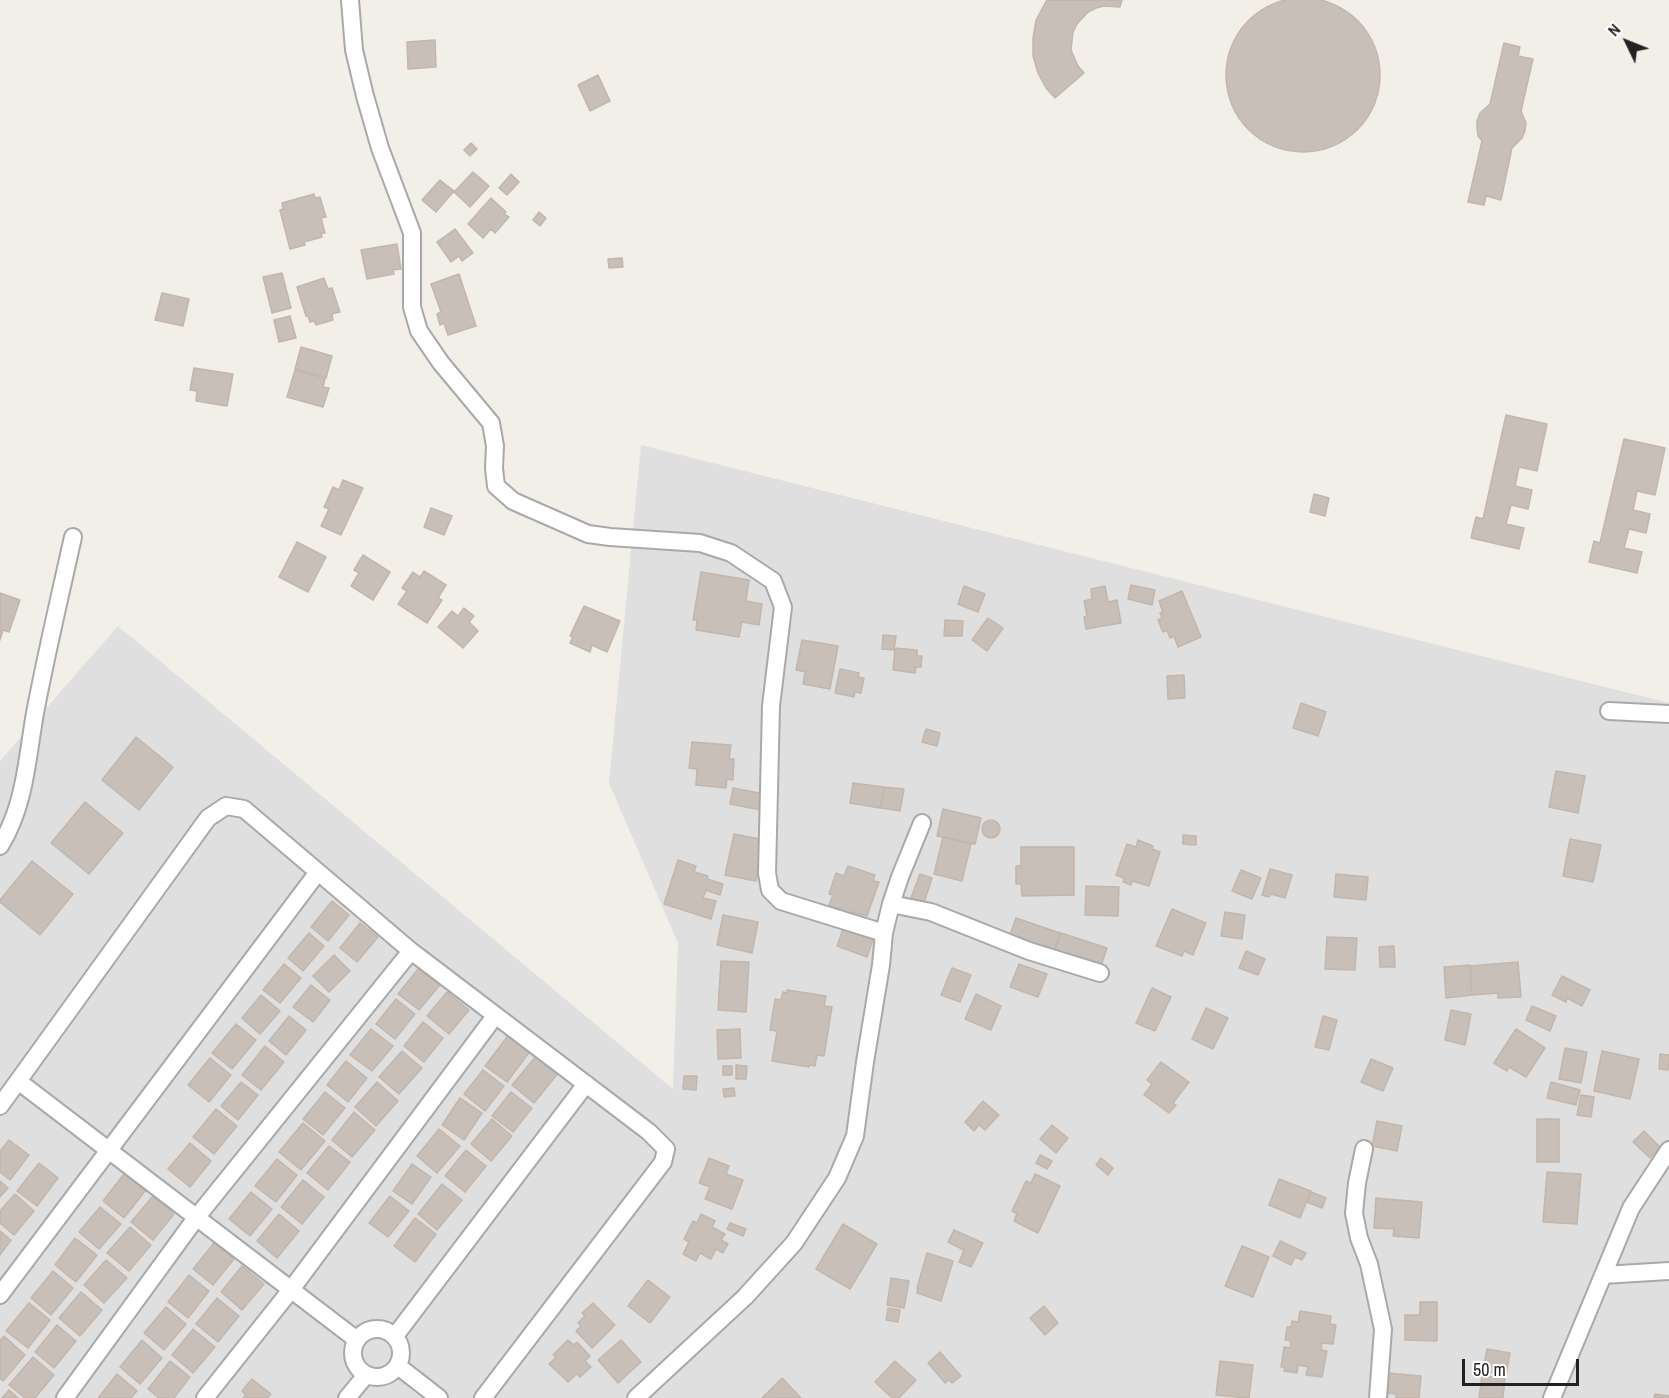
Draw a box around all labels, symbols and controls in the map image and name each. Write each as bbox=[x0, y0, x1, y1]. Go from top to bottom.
north arrow bbox=[1597, 12, 1657, 72]
text: N bbox=[1603, 19, 1625, 41]
scale bar bbox=[1465, 1347, 1582, 1385]
text: 50 m bbox=[1473, 1357, 1506, 1382]

